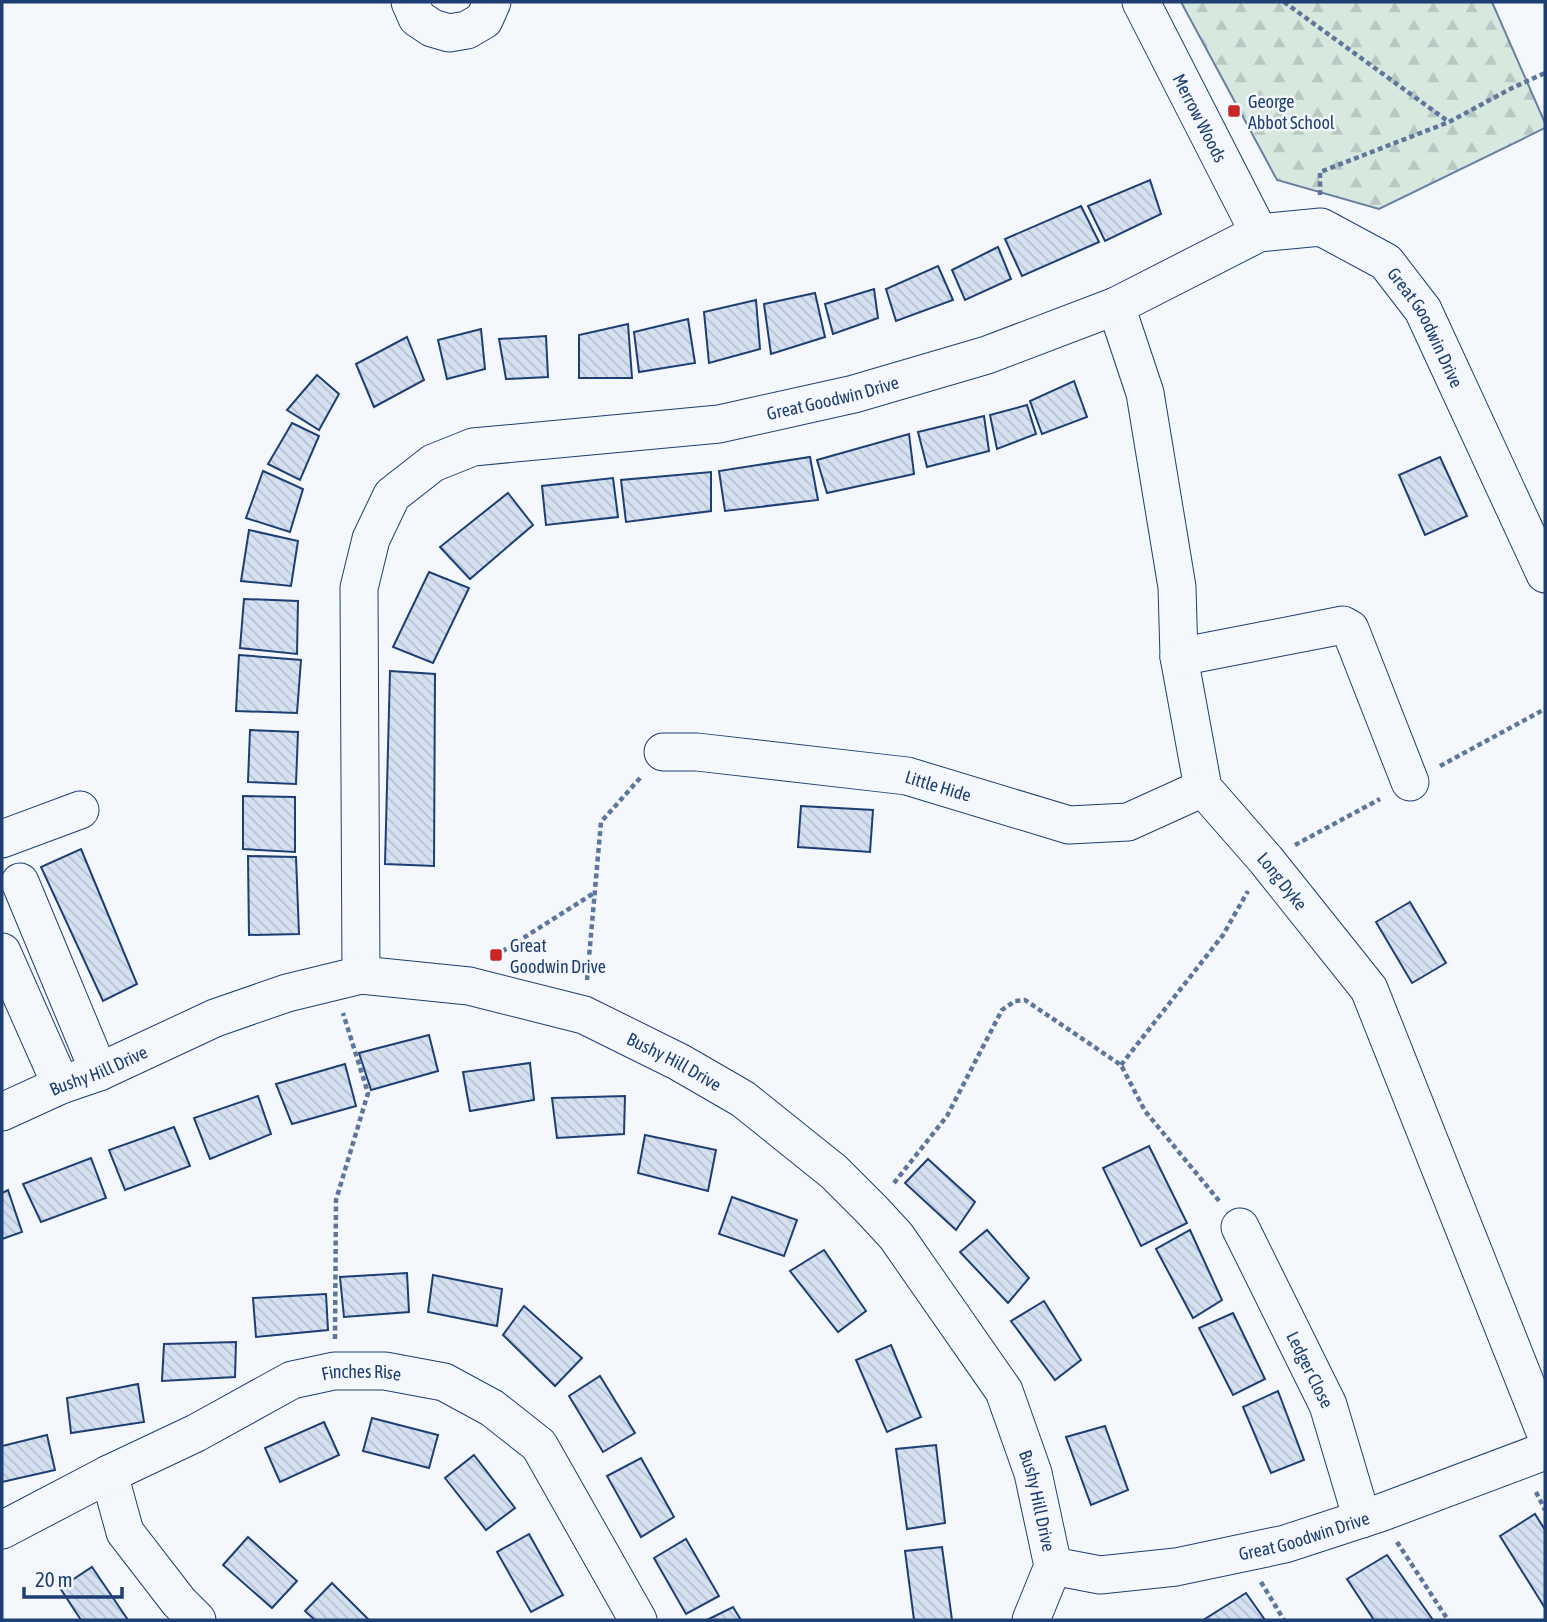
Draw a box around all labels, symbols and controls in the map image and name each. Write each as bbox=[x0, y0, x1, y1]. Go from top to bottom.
street label: Merrow Woods bbox=[1169, 70, 1231, 166]
place label: George Abbot School bbox=[1248, 91, 1335, 133]
marker: George Abbot School bbox=[1226, 103, 1242, 119]
street label: Great Goodwin Drive bbox=[1383, 263, 1468, 391]
street label: Great Goodwin Drive bbox=[765, 371, 901, 424]
street label: Little Hide bbox=[903, 766, 974, 805]
street label: Long Dyke bbox=[1253, 848, 1312, 914]
place label: Great Goodwin Drive bbox=[510, 935, 606, 977]
marker: Great Goodwin Drive bbox=[488, 947, 504, 963]
street label: Bushy Hill Drive bbox=[624, 1028, 725, 1095]
street label: Bushy Hill Drive bbox=[46, 1041, 150, 1099]
street label: Ledger Close bbox=[1283, 1328, 1338, 1411]
street label: Finches Rise bbox=[319, 1361, 403, 1384]
street label: Bushy Hill Drive bbox=[1015, 1447, 1060, 1553]
street label: Great Goodwin Drive bbox=[1237, 1507, 1372, 1564]
scale bar bbox=[24, 1556, 122, 1600]
text: 20 m bbox=[35, 1567, 73, 1591]

